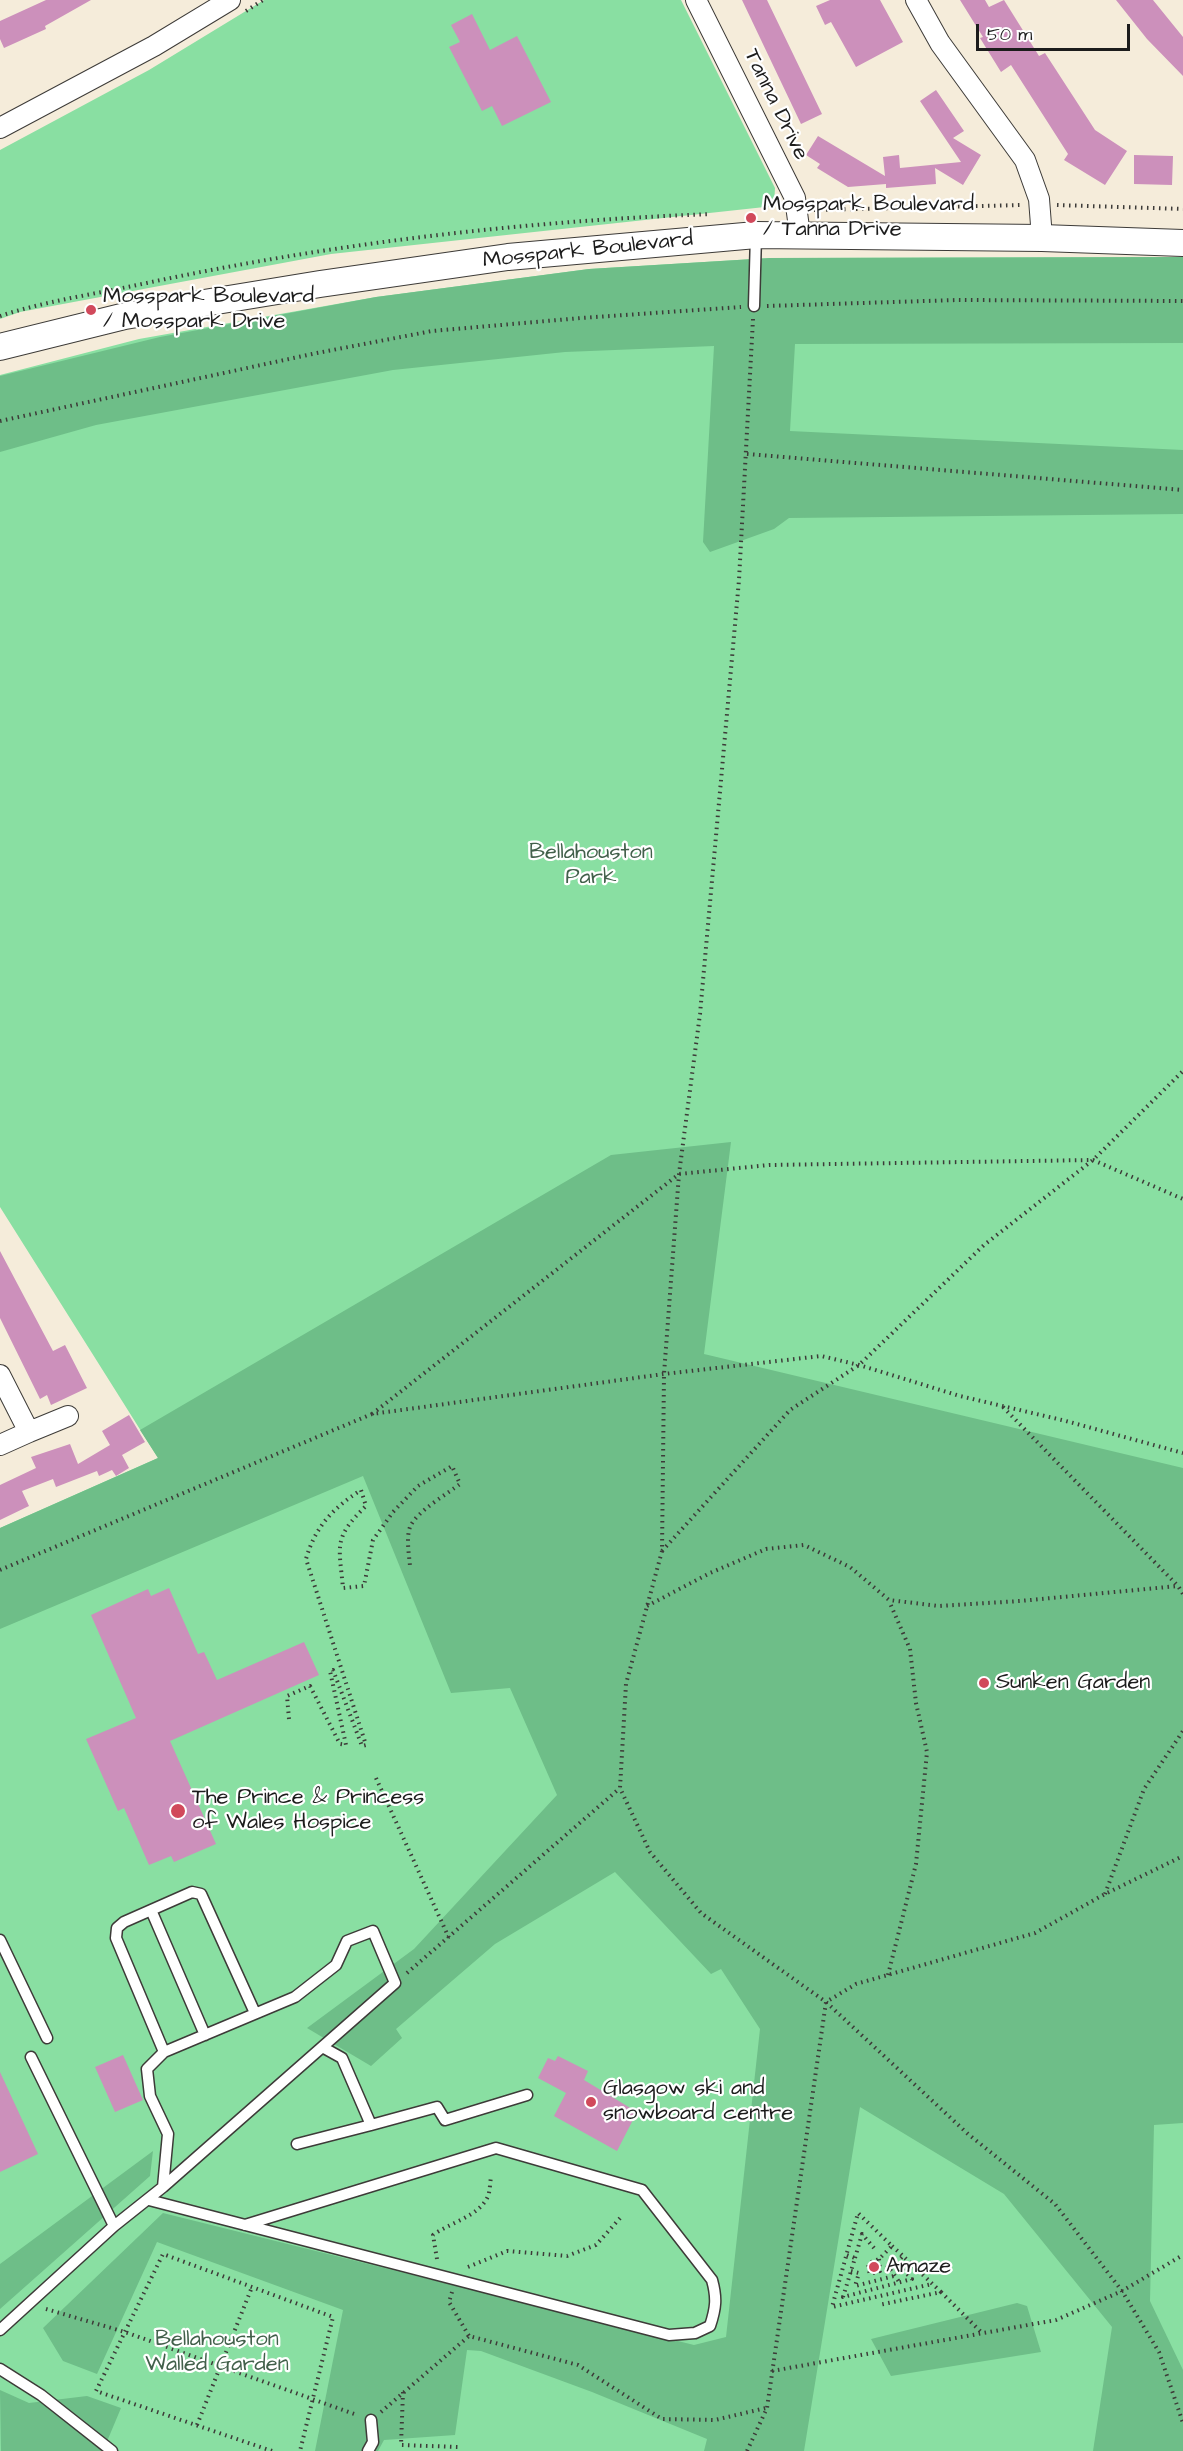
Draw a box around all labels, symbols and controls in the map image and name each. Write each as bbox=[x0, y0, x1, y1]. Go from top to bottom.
scale bar bbox=[979, 12, 1134, 50]
text: 50 m bbox=[987, 22, 1032, 47]
street label: Tanna Drive bbox=[737, 45, 813, 165]
place label: Mosspark Boulevard / Tanna Drive bbox=[763, 192, 974, 243]
marker: Mosspark Boulevard / Tanna Drive bbox=[744, 211, 758, 225]
street label: Mosspark Boulevard bbox=[482, 227, 694, 275]
place label: Mosspark Boulevard / Mosspark Drive bbox=[103, 284, 314, 336]
marker: Mosspark Boulevard / Mosspark Drive bbox=[84, 303, 98, 317]
park label: Bellahouston Park bbox=[529, 840, 653, 891]
place label: Sunken Garden bbox=[996, 1670, 1150, 1696]
marker: Sunken Garden bbox=[977, 1676, 991, 1690]
place label: The Prince & Princess of Wales Hospice bbox=[192, 1785, 424, 1837]
marker: The Prince & Princess of Wales Hospice bbox=[169, 1802, 187, 1820]
place label: Glasgow ski and snowboard centre bbox=[603, 2076, 793, 2128]
marker: Glasgow ski and snowboard centre bbox=[584, 2095, 598, 2109]
place label: Amaze bbox=[886, 2254, 951, 2280]
marker: Amaze bbox=[867, 2260, 881, 2274]
park label: Bellahouston Walled Garden bbox=[145, 2327, 289, 2378]

